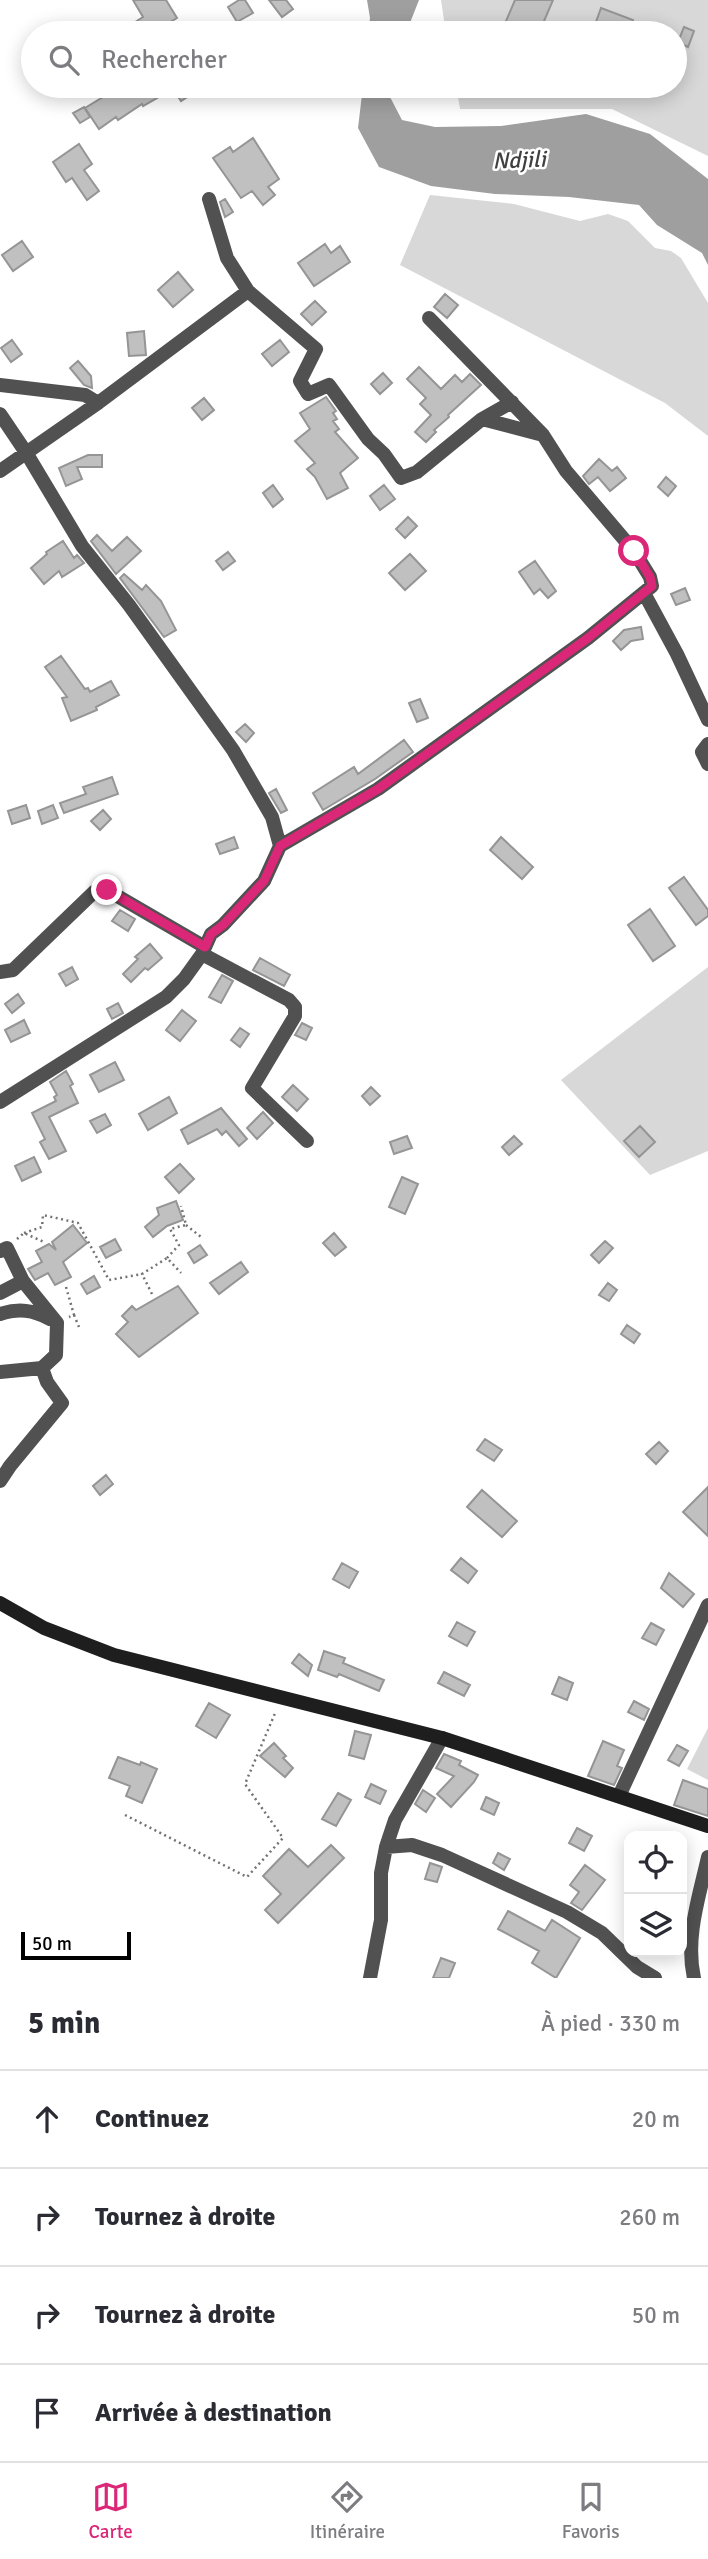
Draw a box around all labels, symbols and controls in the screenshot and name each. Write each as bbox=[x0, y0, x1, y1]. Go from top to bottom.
search box bbox=[21, 21, 687, 98]
icon: search bbox=[45, 41, 83, 79]
text: Rechercher bbox=[101, 44, 227, 76]
water label: Ndjili bbox=[492, 144, 549, 175]
route start bbox=[618, 535, 649, 566]
route end bbox=[91, 874, 122, 905]
map controls bbox=[624, 1831, 687, 1957]
button: locate bbox=[624, 1831, 687, 1894]
button: layers bbox=[624, 1894, 687, 1957]
scale bar bbox=[21, 1929, 131, 1961]
text: 50 m bbox=[32, 1932, 72, 1956]
text: 5 min bbox=[28, 2005, 100, 2042]
text: À pied · 330 m bbox=[541, 2009, 680, 2038]
icon: ahead bbox=[28, 2100, 66, 2138]
text: Continuez bbox=[95, 2103, 209, 2135]
text: 20 m bbox=[632, 2105, 680, 2134]
icon: right bbox=[28, 2198, 66, 2236]
text: Tournez à droite bbox=[95, 2201, 275, 2233]
text: 260 m bbox=[619, 2203, 680, 2232]
icon: right bbox=[28, 2296, 66, 2334]
text: Tournez à droite bbox=[95, 2299, 275, 2331]
text: 50 m bbox=[632, 2301, 680, 2330]
icon: arrive bbox=[28, 2394, 66, 2432]
text: Arrivée à destination bbox=[95, 2397, 332, 2429]
tab: Carte bbox=[88, 2478, 133, 2544]
tab: Itinéraire bbox=[310, 2478, 385, 2544]
tab: Favoris bbox=[562, 2478, 620, 2544]

